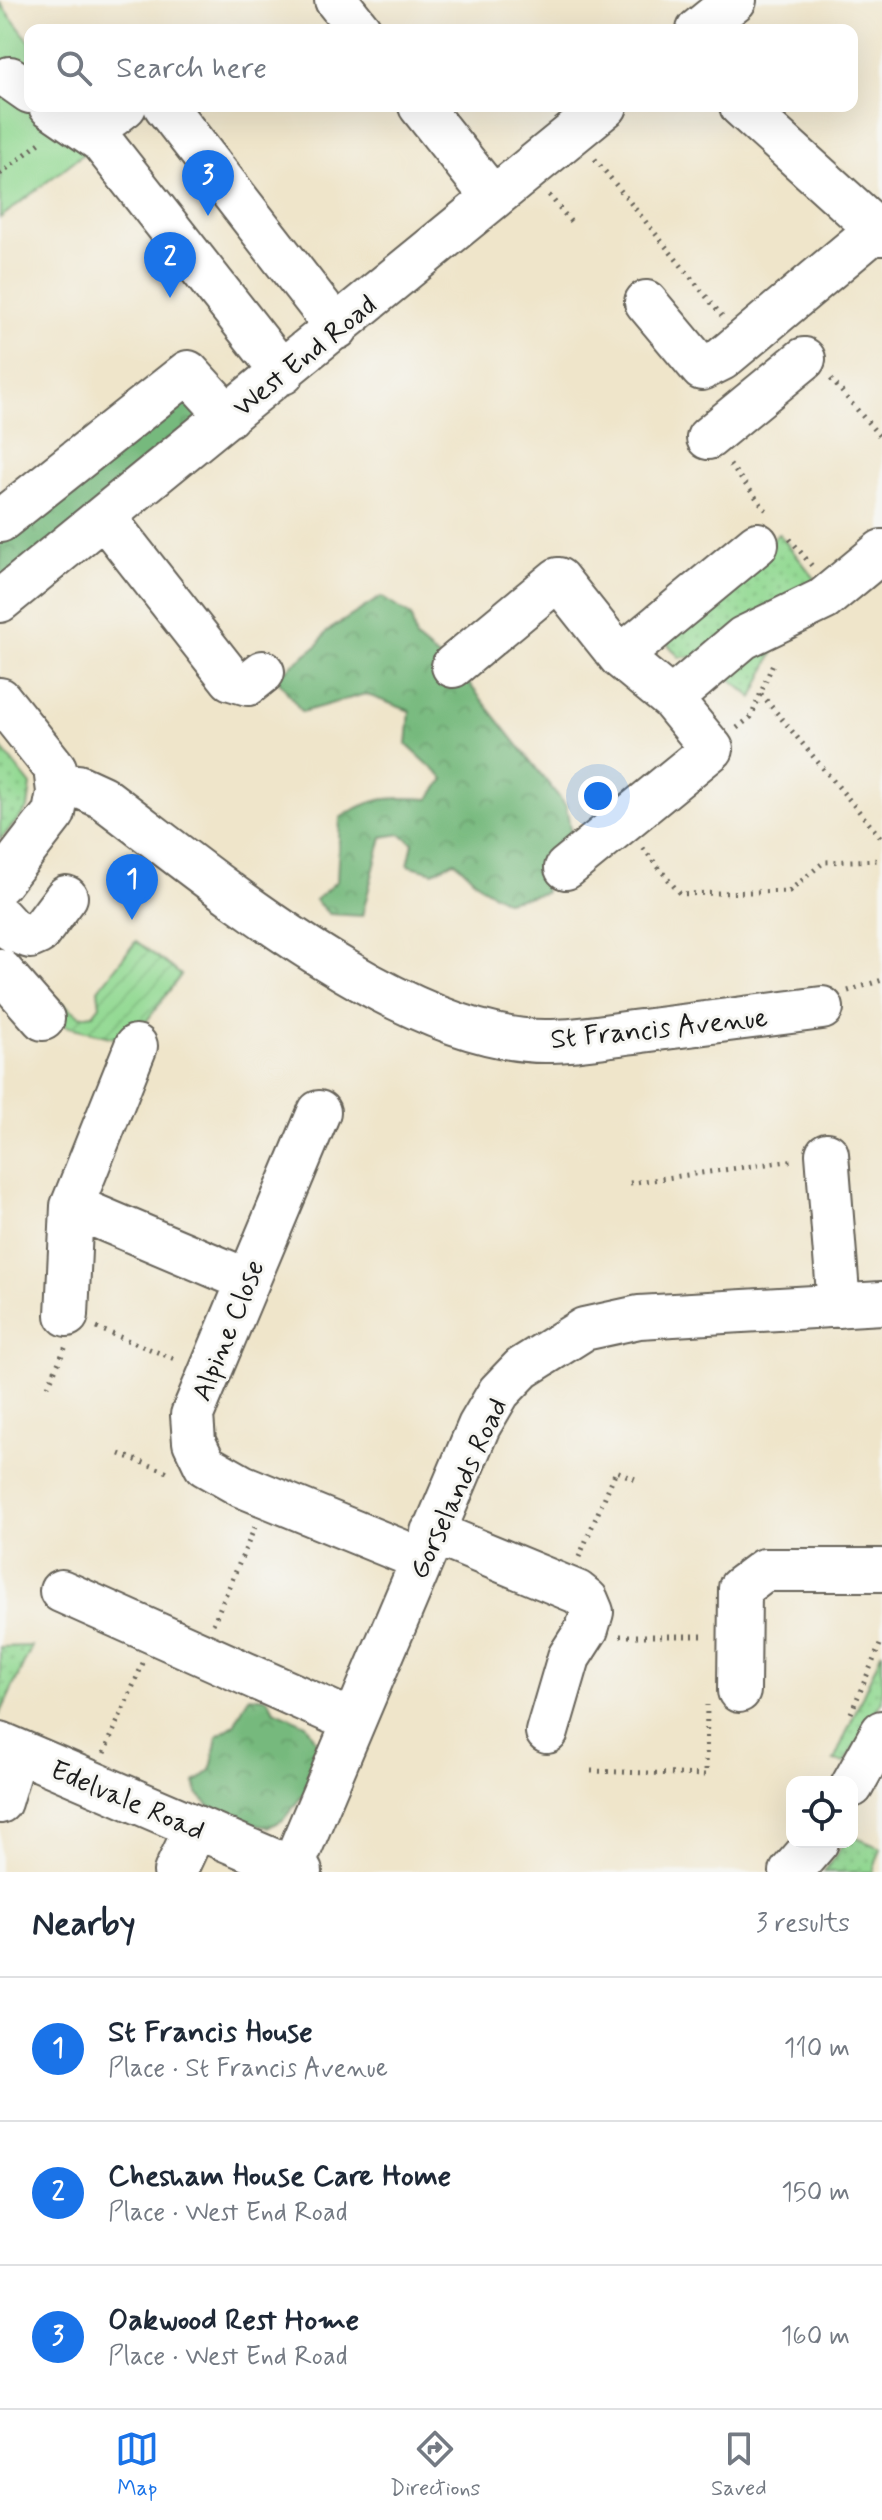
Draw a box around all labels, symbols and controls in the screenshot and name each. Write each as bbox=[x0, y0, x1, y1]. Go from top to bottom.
search box bbox=[24, 24, 858, 112]
icon: search bbox=[52, 46, 96, 90]
text: Search here bbox=[116, 49, 267, 88]
pin: 3 bbox=[182, 150, 234, 216]
pin: 2 bbox=[144, 232, 196, 298]
street label: West End Road bbox=[226, 288, 385, 426]
your location bbox=[578, 776, 618, 816]
pin: 1 bbox=[106, 854, 158, 920]
street label: St Francis Avenue bbox=[549, 1000, 770, 1059]
street label: Alpine Close bbox=[184, 1255, 274, 1407]
street label: Gorselands Road bbox=[401, 1393, 517, 1585]
street label: Edelvale Road bbox=[44, 1752, 210, 1850]
map controls bbox=[786, 1776, 858, 1848]
button: locate bbox=[786, 1776, 858, 1848]
text: Nearby bbox=[32, 1902, 136, 1947]
text: 3 results bbox=[756, 1907, 850, 1941]
text: St Francis House bbox=[108, 2013, 313, 2052]
text: 1 bbox=[52, 2032, 64, 2066]
text: 110 m bbox=[784, 2032, 850, 2066]
text: Place · St Francis Avenue bbox=[108, 2052, 388, 2086]
text: Chesham House Care Home bbox=[108, 2157, 451, 2196]
text: 2 bbox=[52, 2176, 64, 2210]
text: 150 m bbox=[781, 2176, 850, 2210]
text: Place · West End Road bbox=[108, 2196, 348, 2230]
text: Oakwood Rest Home bbox=[108, 2301, 359, 2340]
text: 3 bbox=[52, 2320, 64, 2354]
text: 160 m bbox=[781, 2320, 850, 2354]
text: Place · West End Road bbox=[108, 2340, 348, 2374]
tab: Map bbox=[115, 2427, 159, 2503]
tab: Directions bbox=[390, 2427, 480, 2503]
tab: Saved bbox=[711, 2427, 767, 2503]

